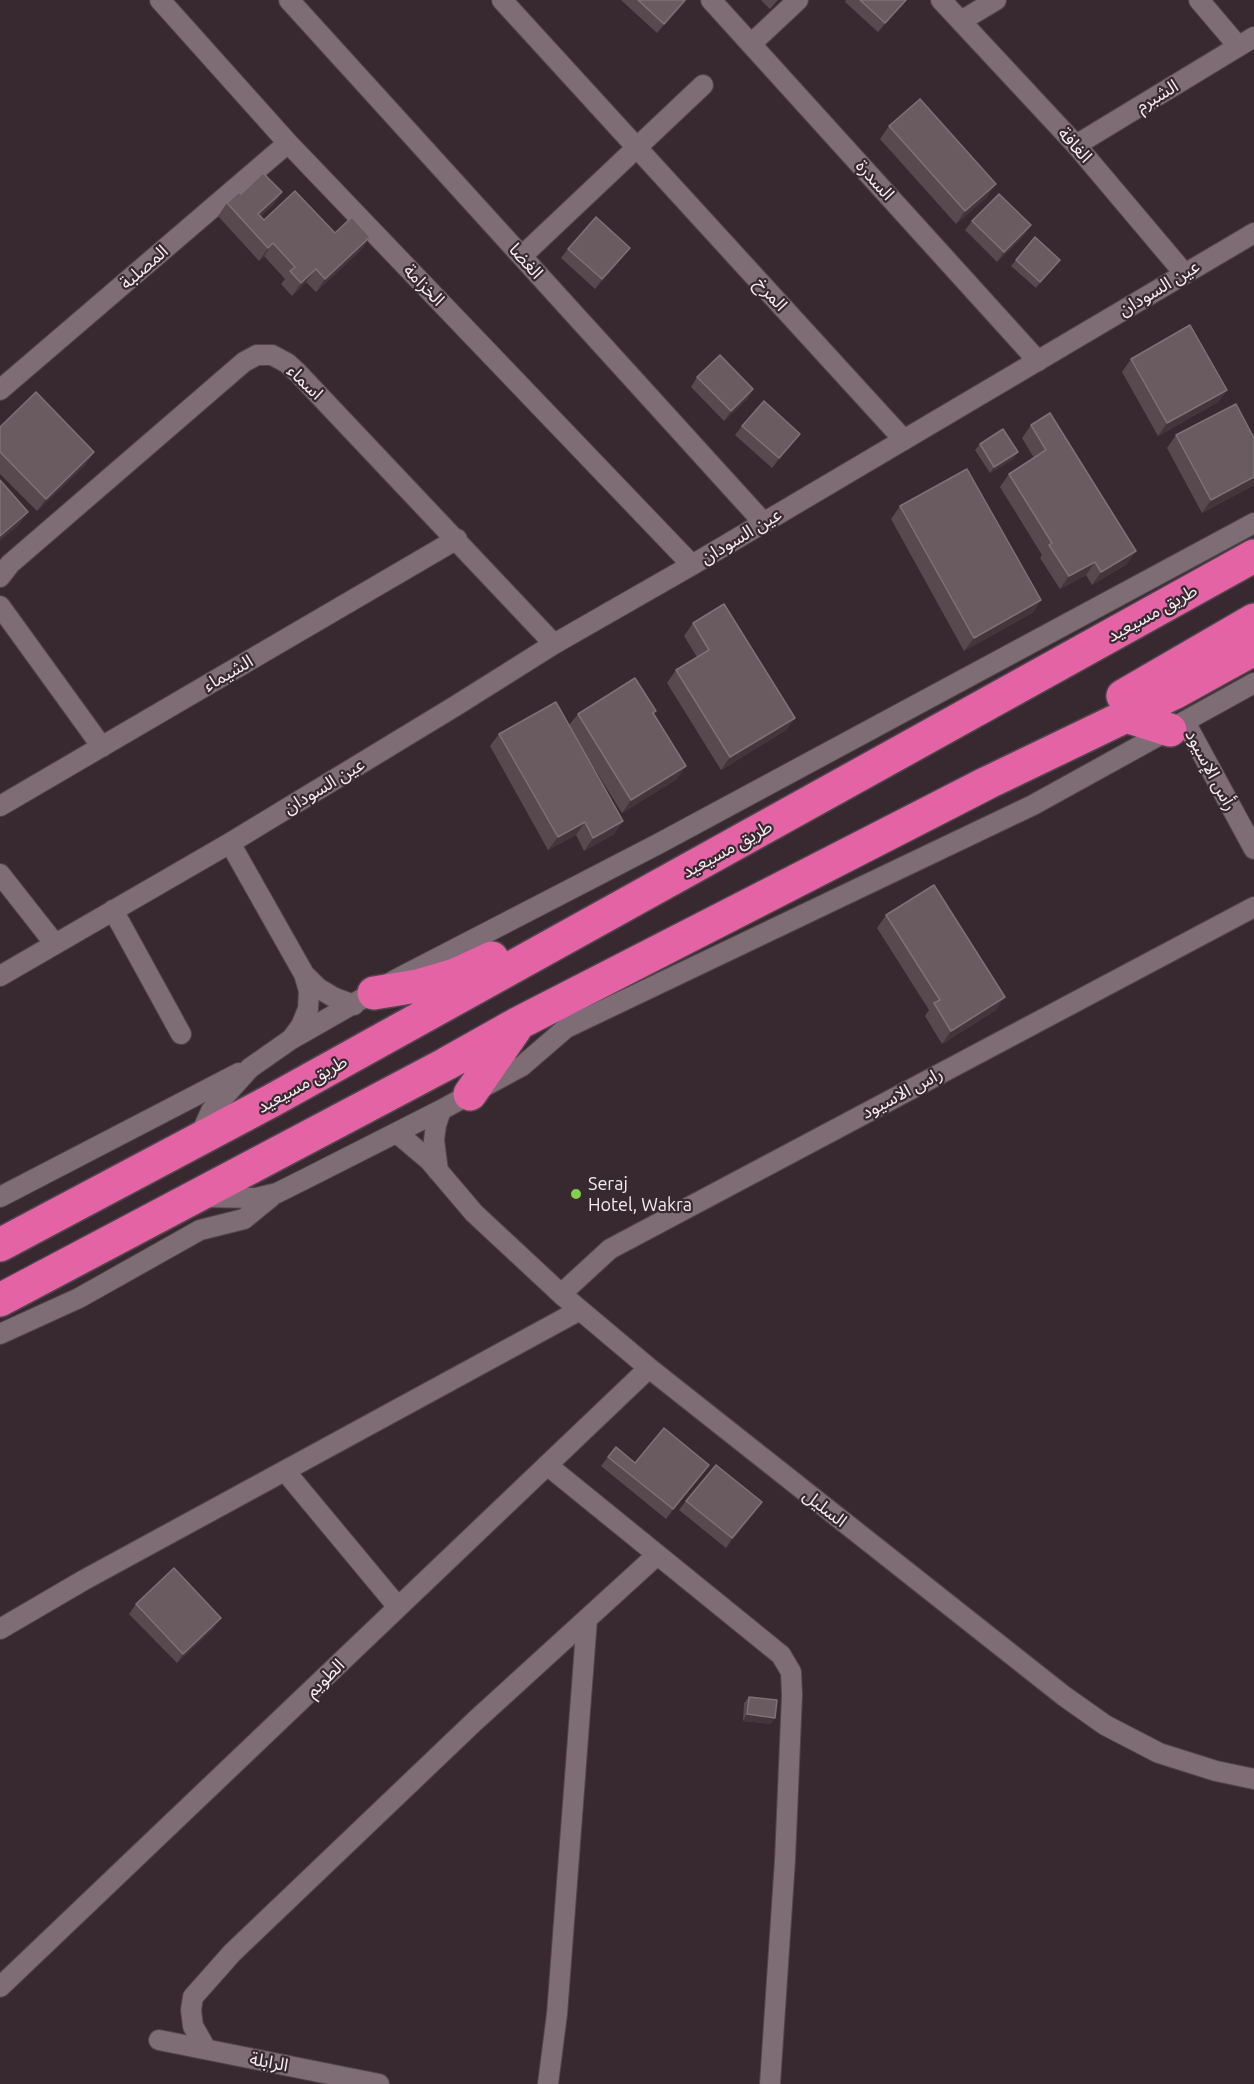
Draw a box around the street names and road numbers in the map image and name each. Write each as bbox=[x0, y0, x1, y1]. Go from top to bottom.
street label: الشبرم bbox=[1132, 75, 1182, 117]
street label: الغافة bbox=[1053, 123, 1097, 167]
street label: السدرة bbox=[851, 155, 899, 205]
street label: الغضا bbox=[504, 239, 548, 283]
street label: المصلبة bbox=[115, 240, 173, 294]
street label: عين السودان bbox=[1114, 255, 1204, 321]
street label: الخزامة bbox=[399, 260, 449, 310]
street label: المرخ bbox=[750, 273, 792, 315]
street label: اسماء bbox=[283, 360, 327, 404]
street label: عين السودان bbox=[696, 503, 786, 569]
street label: طريق مسيعيد bbox=[1103, 579, 1201, 647]
street label: الشيماء bbox=[199, 650, 257, 696]
street label: رأس الإسيود bbox=[1181, 726, 1241, 814]
street label: عين السودان bbox=[279, 753, 369, 819]
street label: طريق مسيعيد bbox=[678, 815, 776, 883]
street label: طريق مسيعيد bbox=[253, 1050, 351, 1118]
street label: راس الاسيود bbox=[858, 1063, 946, 1123]
street label: السليل bbox=[799, 1484, 851, 1532]
street label: الطويم bbox=[301, 1654, 349, 1702]
street label: الرابلة bbox=[248, 2048, 290, 2076]

